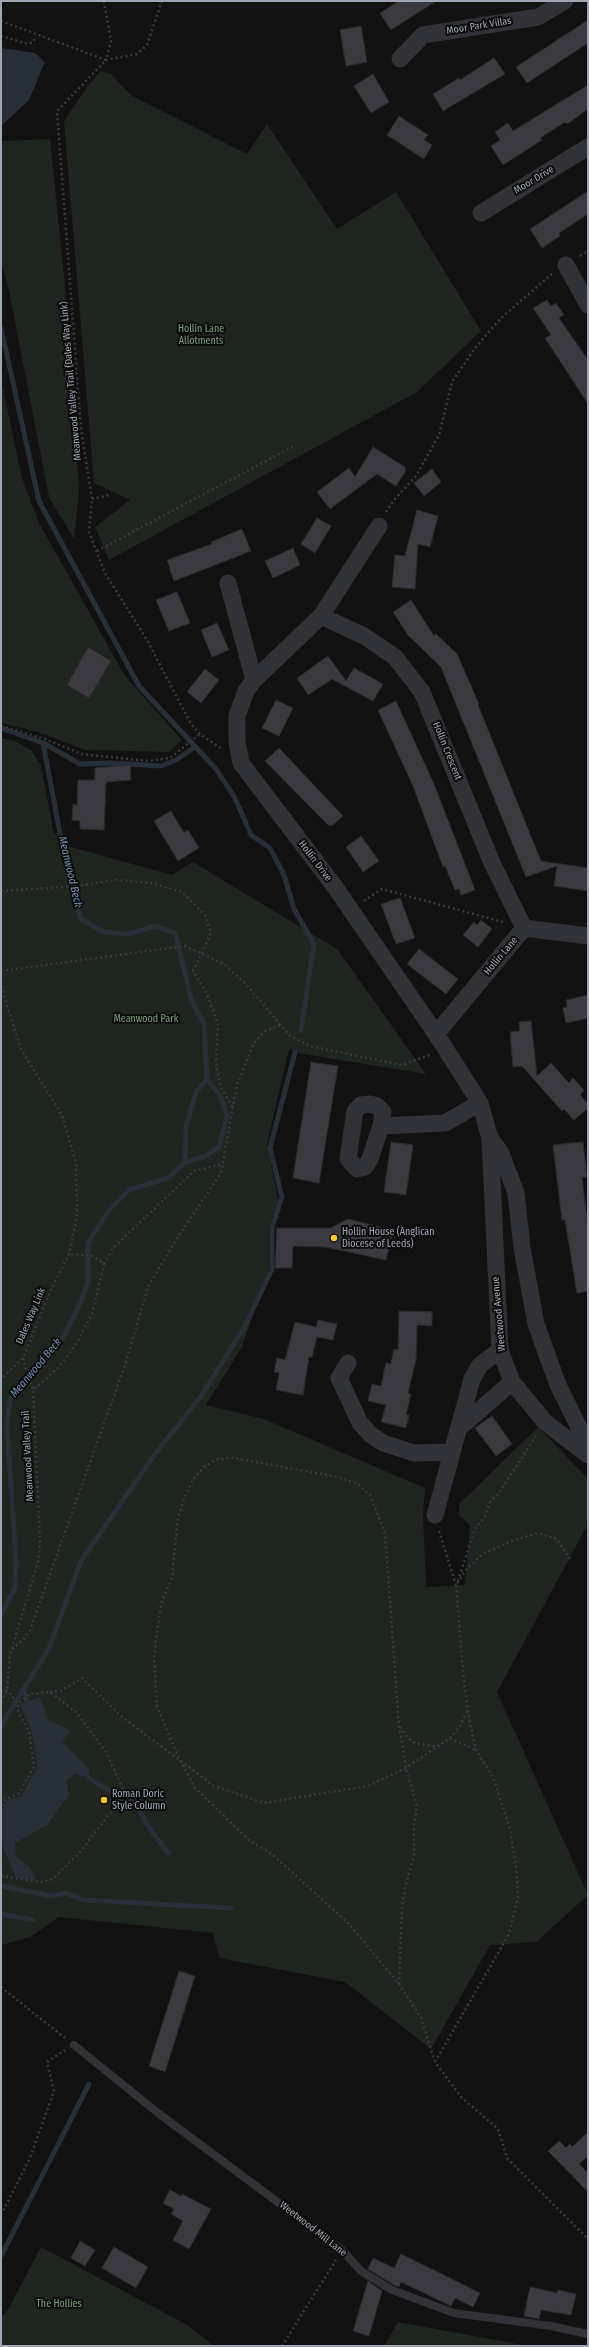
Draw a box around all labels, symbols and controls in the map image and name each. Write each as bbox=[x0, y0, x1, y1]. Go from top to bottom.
street label: Moor Park Villas bbox=[446, 15, 512, 37]
street label: Moor Drive bbox=[512, 163, 556, 197]
street label: Meanwood Valley Trail (Dales Way Link) bbox=[58, 301, 84, 461]
park label: Hollin Lane Allotments bbox=[178, 323, 224, 346]
street label: Hollin Crescent bbox=[430, 720, 464, 782]
water label: Meanwood Beck bbox=[55, 835, 85, 909]
street label: Hollin Drive bbox=[296, 838, 334, 884]
street label: Hollin Lane bbox=[482, 934, 520, 978]
park label: Meanwood Park bbox=[114, 1013, 178, 1025]
place label: Hollin House (Anglican Diocese of Leeds) bbox=[342, 1226, 435, 1250]
marker: Hollin House (Anglican Diocese of Leeds) bbox=[329, 1233, 339, 1243]
street label: Weetwood Avenue bbox=[490, 1276, 508, 1352]
street label: Dales Way Link bbox=[14, 1286, 48, 1346]
water label: Meanwood Beck bbox=[8, 1336, 64, 1400]
street label: Meanwood Valley Trail bbox=[20, 1410, 36, 1502]
place label: Roman Doric Style Column bbox=[112, 1788, 166, 1812]
marker: Roman Doric Style Column bbox=[99, 1795, 109, 1805]
street label: Weetwood Mill Lane bbox=[277, 2199, 349, 2259]
park label: The Hollies bbox=[36, 2298, 82, 2310]

